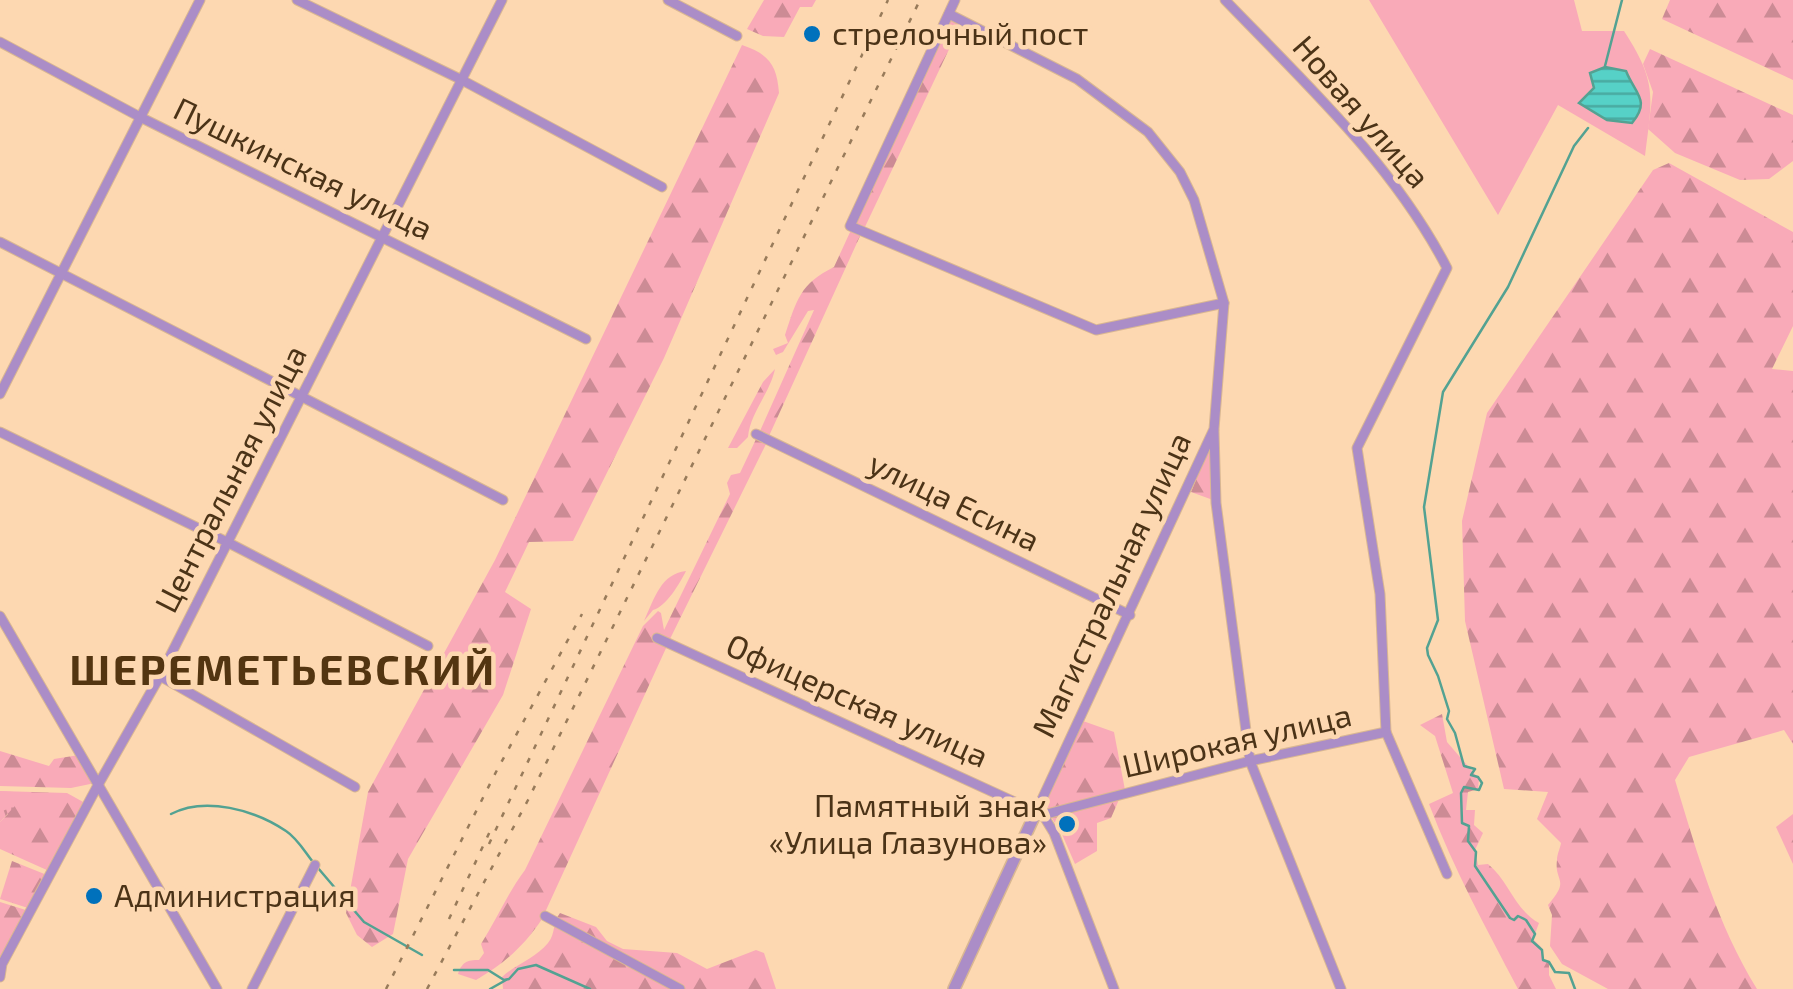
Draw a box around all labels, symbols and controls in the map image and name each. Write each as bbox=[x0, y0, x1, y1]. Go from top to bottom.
place label: стрелочный пост bbox=[832, 13, 1088, 51]
marker: стрелочный пост bbox=[801, 23, 823, 45]
street label: Новая улица bbox=[1285, 27, 1439, 195]
street label: Пушкинская улица bbox=[168, 88, 439, 247]
street label: Центральная улица bbox=[145, 338, 314, 618]
street label: Магистральная улица bbox=[1023, 426, 1198, 743]
street label: улица Есина bbox=[863, 443, 1046, 559]
street label: Офицерская улица bbox=[721, 624, 995, 775]
district label: ШЕРЕМЕТЬЕВСКИЙ bbox=[69, 643, 497, 693]
street label: Широкая улица bbox=[1118, 694, 1355, 785]
place label: Памятный знак «Улица Глазунова» bbox=[769, 785, 1047, 861]
marker: Памятный знак «Улица Глазунова» bbox=[1056, 813, 1078, 835]
place label: Администрация bbox=[114, 875, 356, 913]
marker: Администрация bbox=[83, 885, 105, 907]

